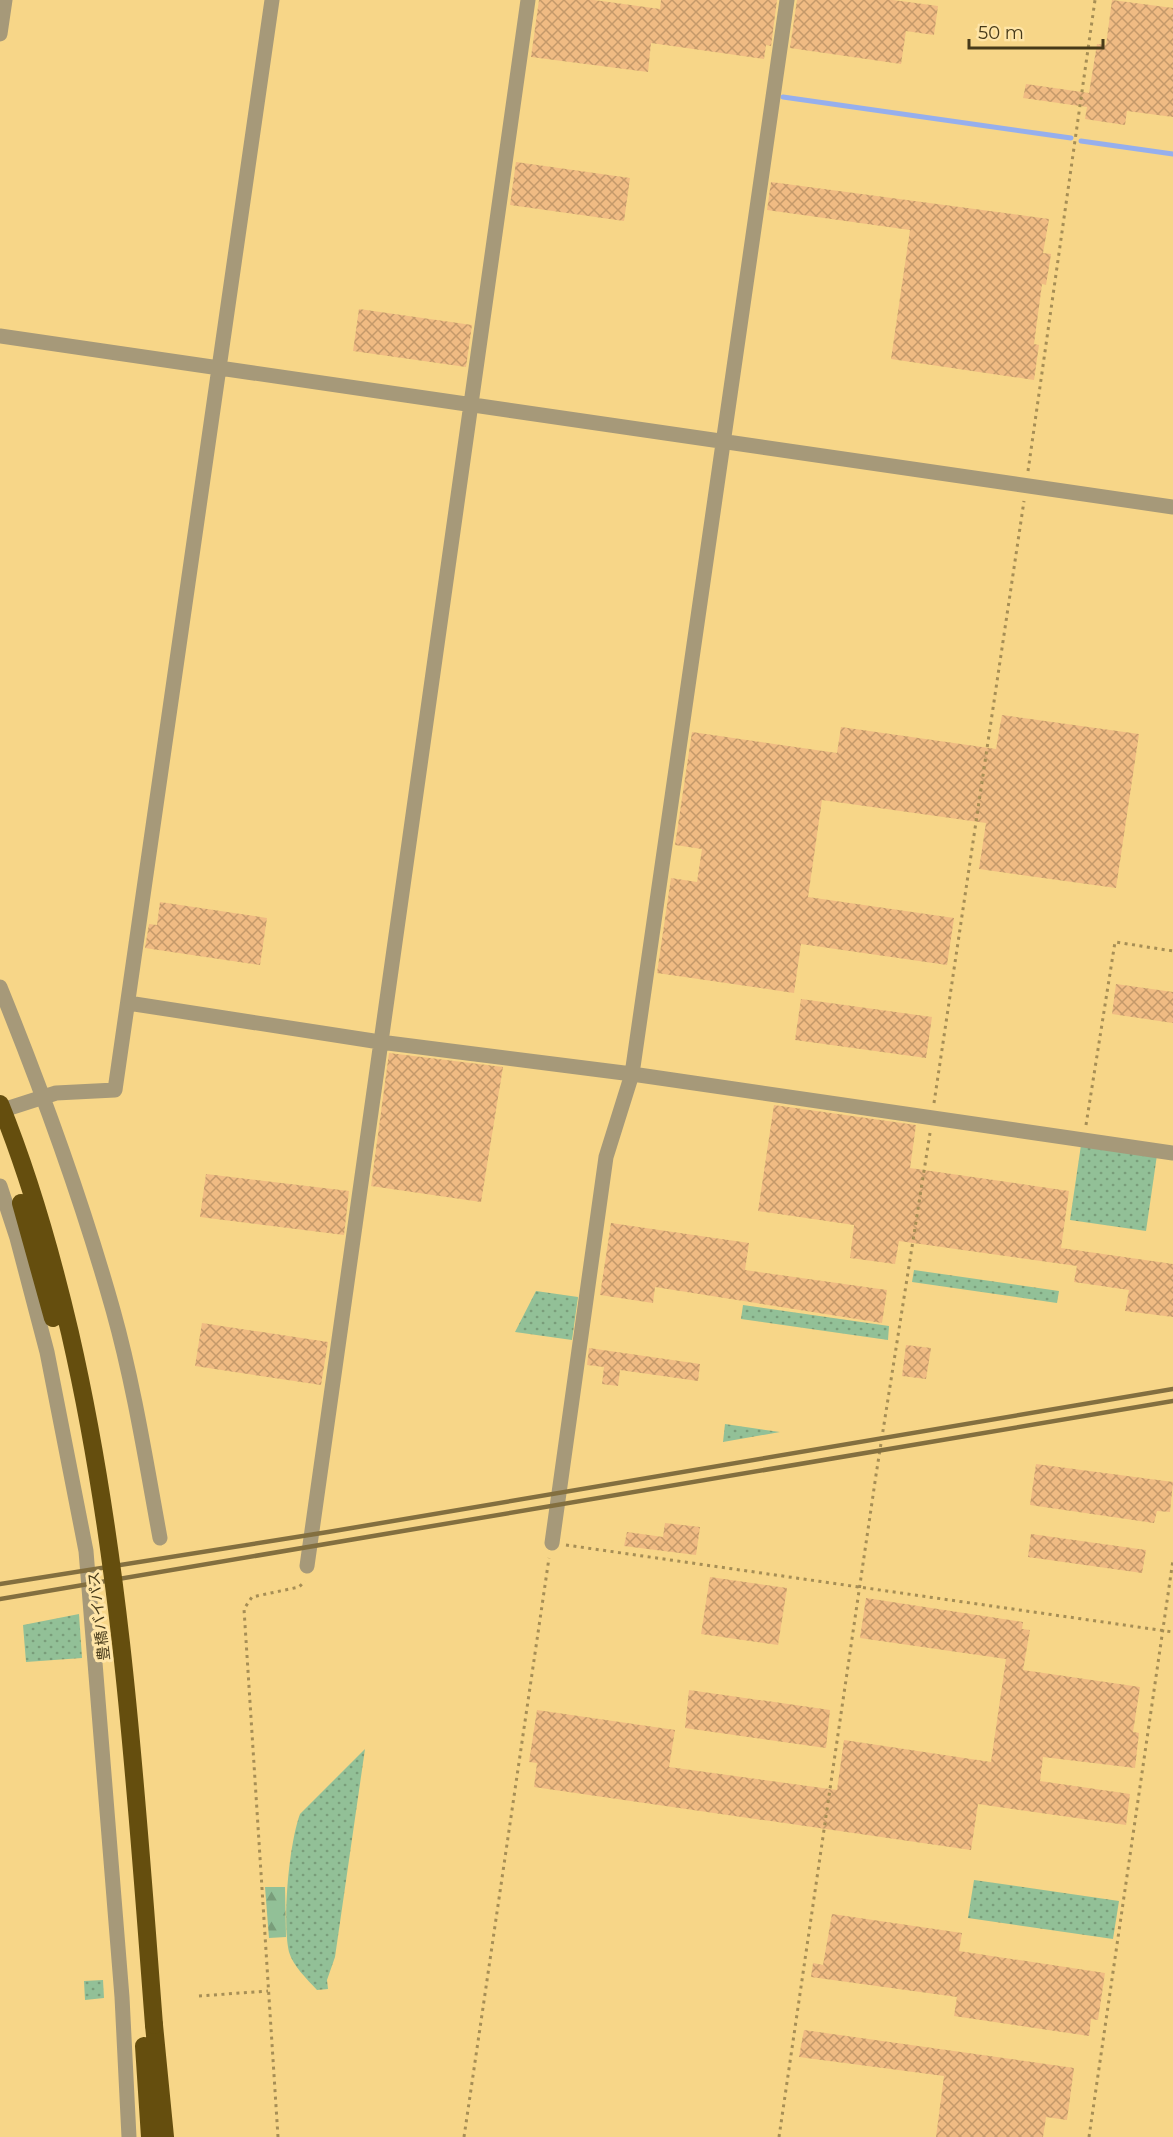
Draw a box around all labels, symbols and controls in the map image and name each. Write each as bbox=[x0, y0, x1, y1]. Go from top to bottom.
scale bar bbox=[969, 12, 1102, 50]
text: 50 m bbox=[978, 22, 1024, 44]
street label: 豊橋バイパス bbox=[84, 1570, 113, 1662]

